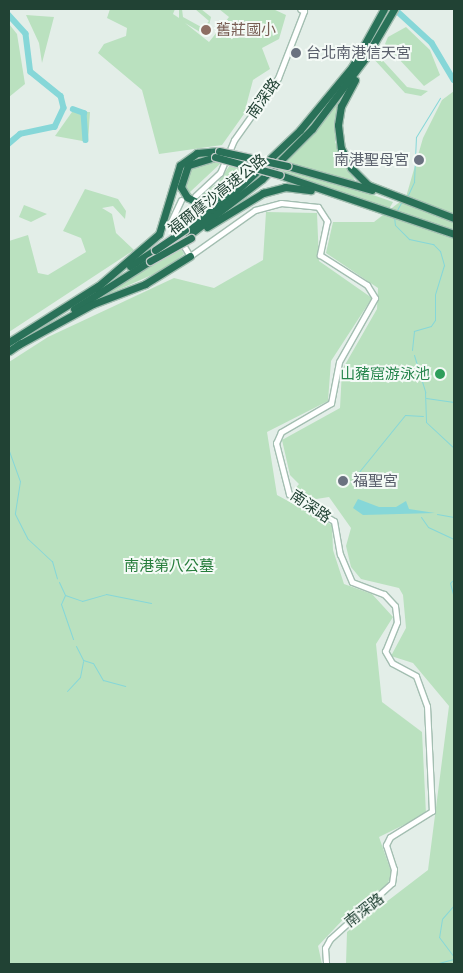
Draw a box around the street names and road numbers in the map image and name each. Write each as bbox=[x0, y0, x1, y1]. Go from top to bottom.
street label: 南深路 bbox=[243, 74, 283, 122]
street label: 福爾摩沙高速公路 bbox=[164, 150, 270, 238]
street label: 南深路 bbox=[287, 486, 335, 526]
street label: 南深路 bbox=[341, 889, 387, 931]

